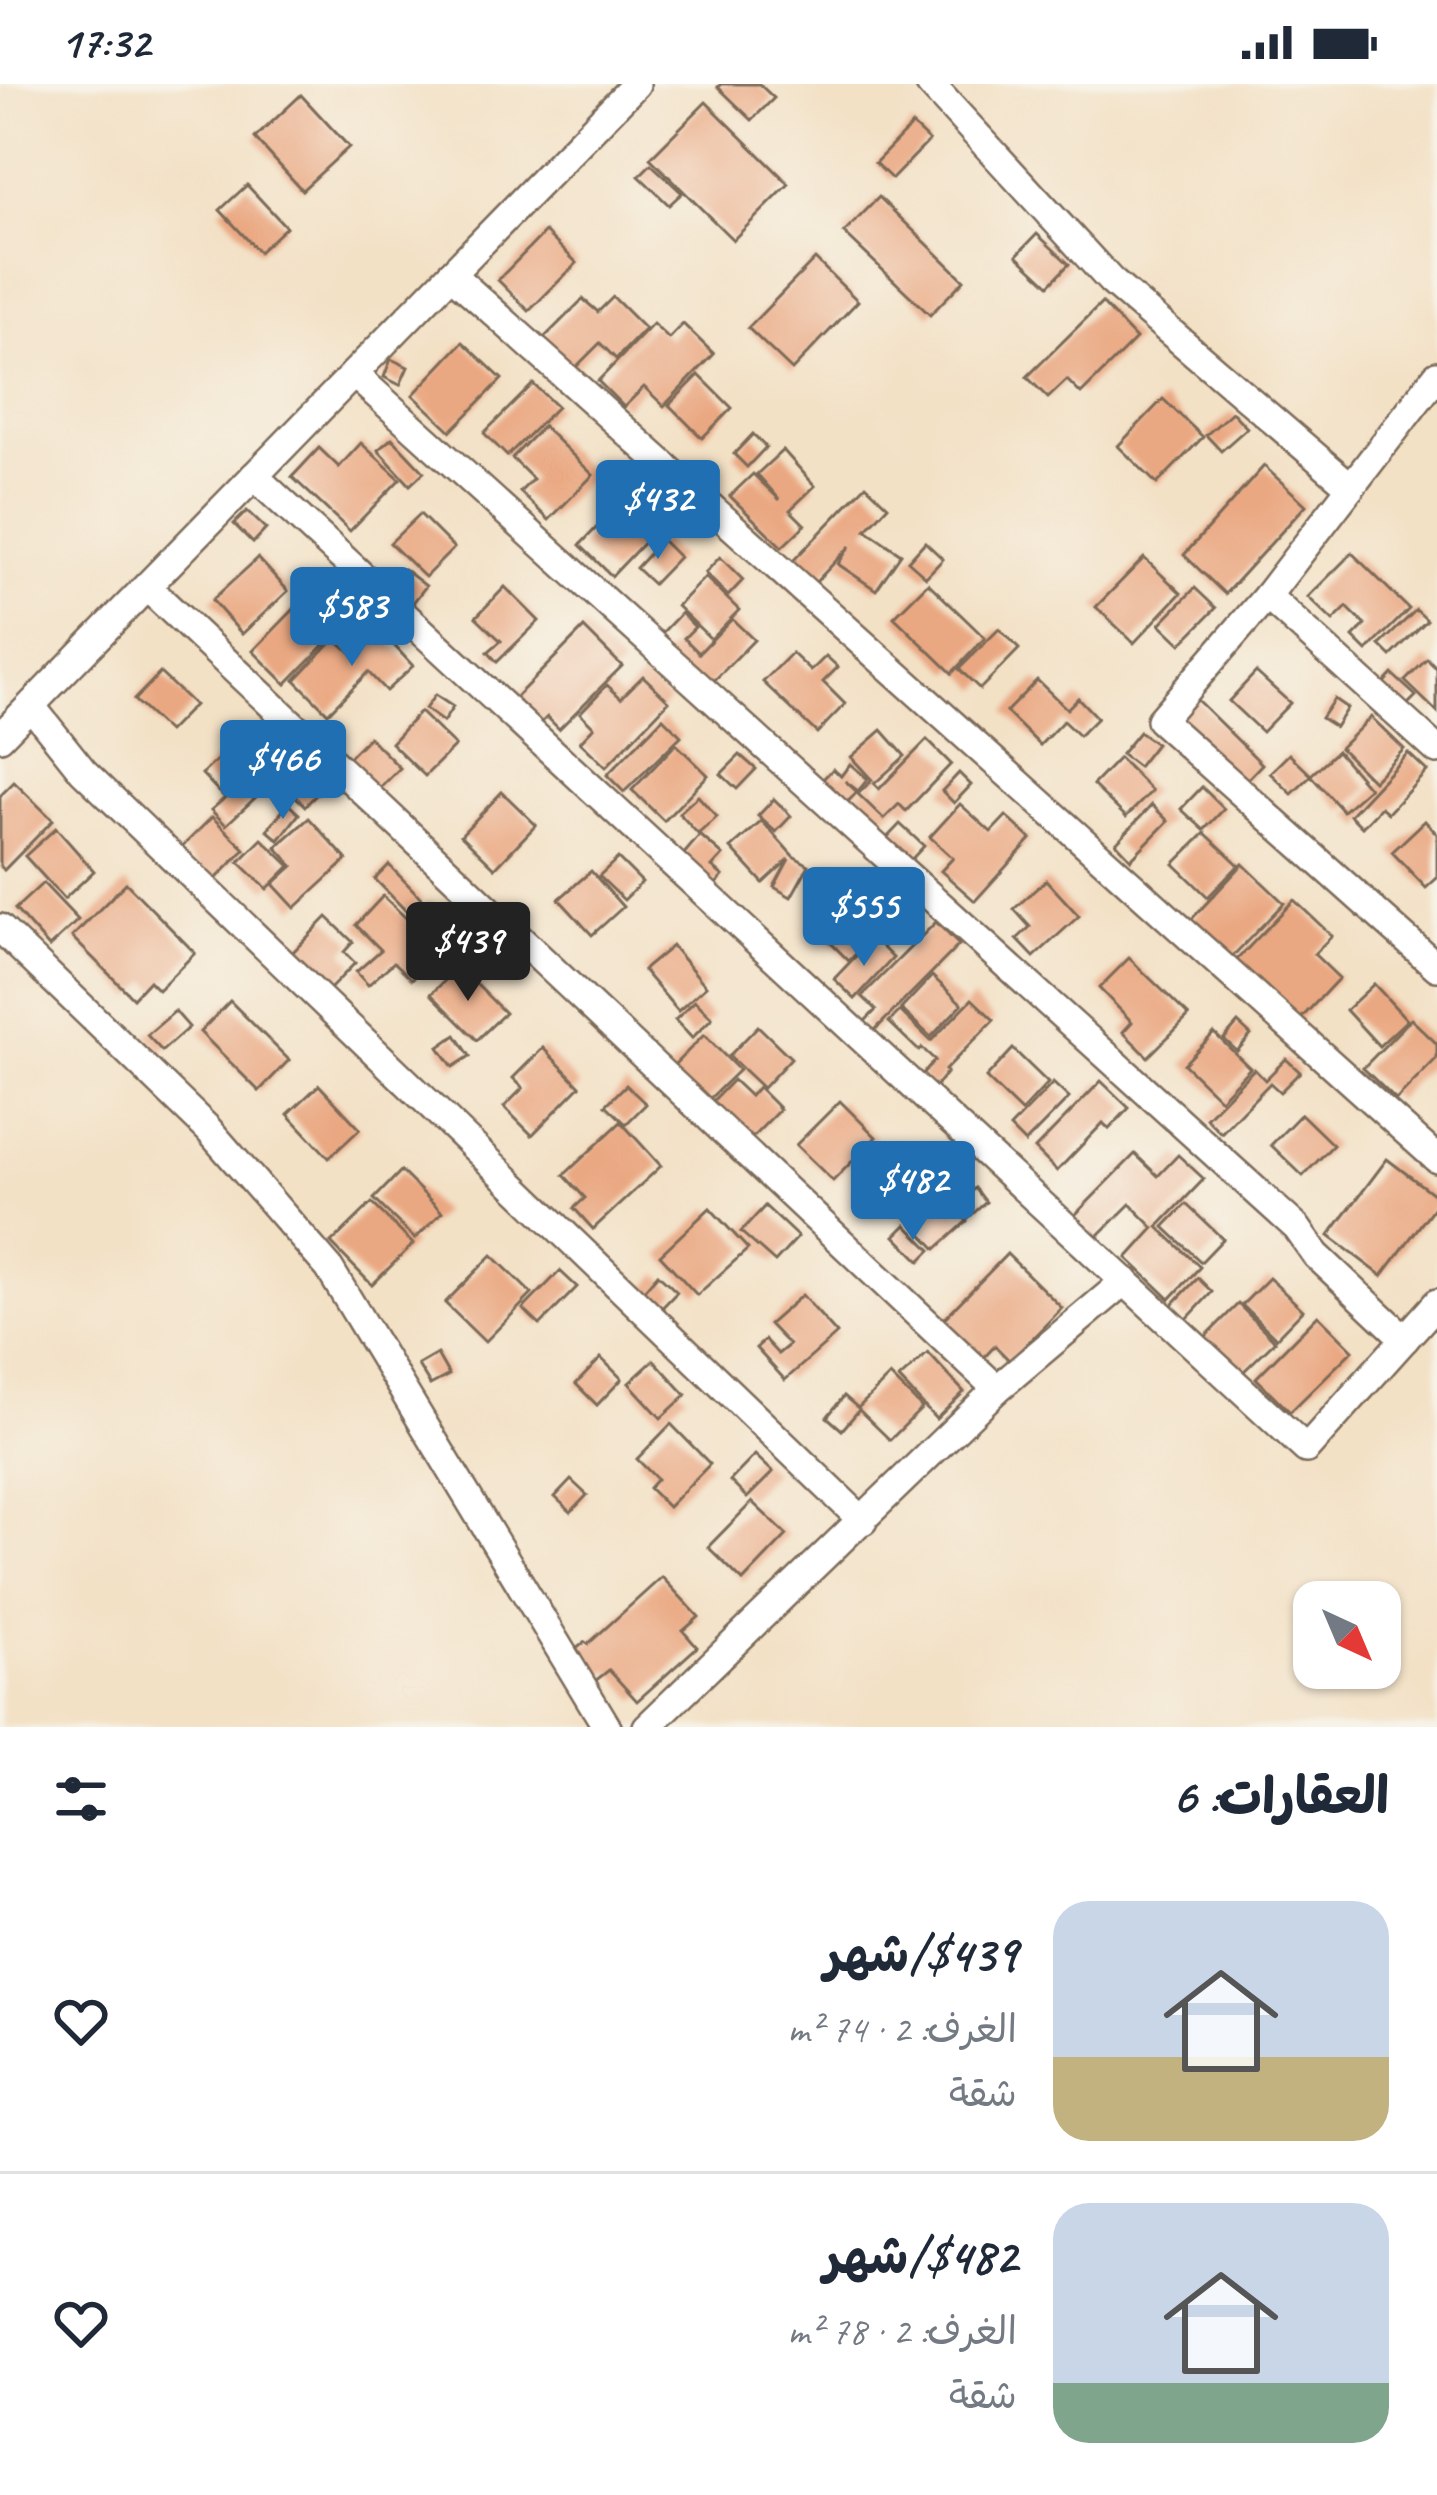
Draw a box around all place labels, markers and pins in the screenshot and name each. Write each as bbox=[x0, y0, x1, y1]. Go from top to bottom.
pin: $432 bbox=[587, 460, 729, 562]
pin: $583 bbox=[281, 567, 423, 669]
pin: $466 bbox=[212, 720, 354, 822]
pin: $555 bbox=[793, 867, 935, 969]
pin: $439 bbox=[397, 902, 539, 1004]
pin: $482 bbox=[842, 1141, 984, 1243]

